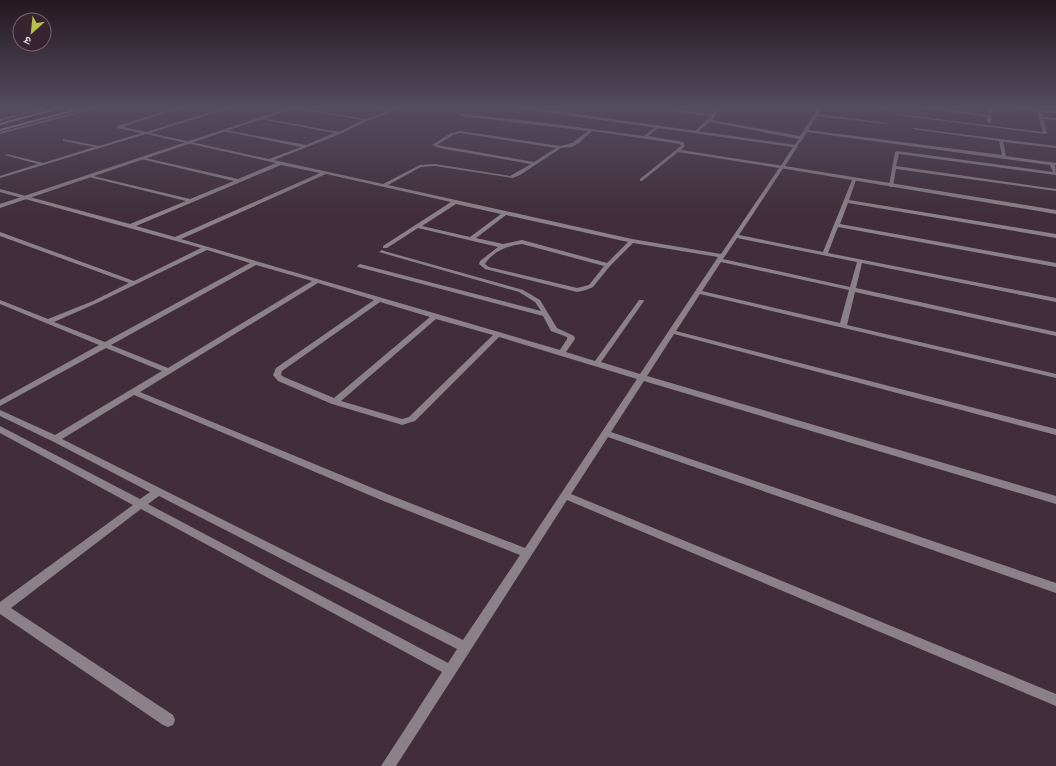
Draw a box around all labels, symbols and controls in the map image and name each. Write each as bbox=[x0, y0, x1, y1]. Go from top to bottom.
north arrow bbox=[12, 12, 52, 52]
text: उ bbox=[20, 32, 34, 49]

